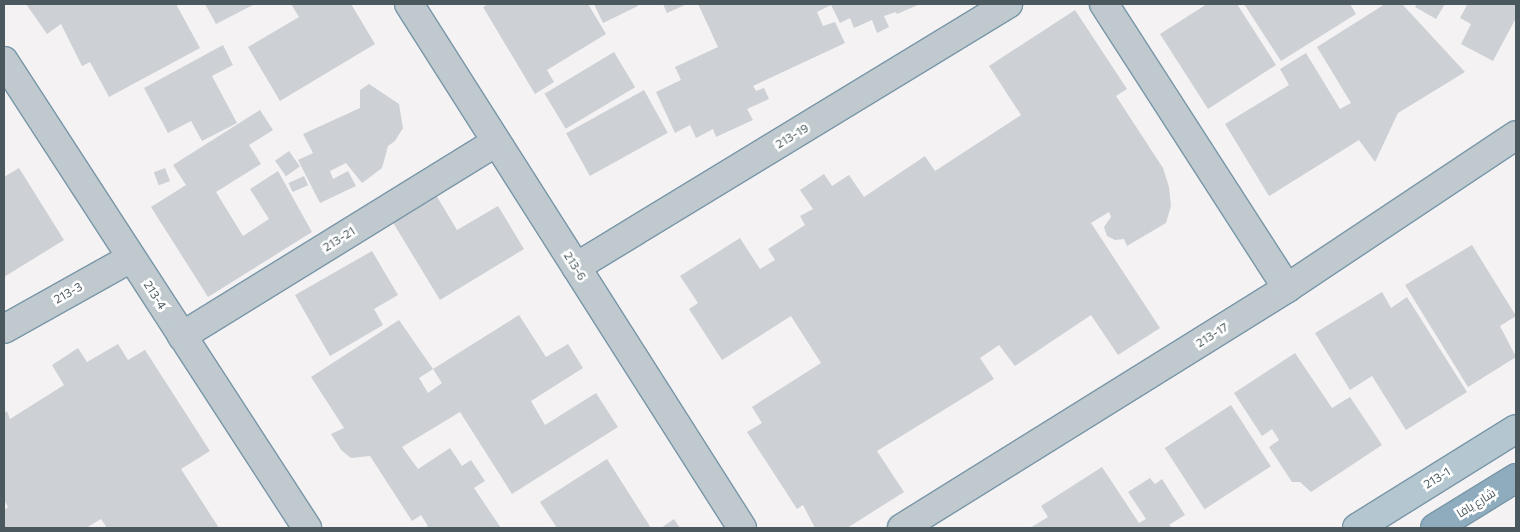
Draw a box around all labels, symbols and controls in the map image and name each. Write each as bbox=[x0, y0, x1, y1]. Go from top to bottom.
street label: 213-19 bbox=[773, 121, 811, 151]
street label: 213-21 bbox=[320, 223, 358, 255]
street label: 213-6 bbox=[561, 249, 589, 283]
street label: 213-4 bbox=[141, 278, 169, 312]
street label: 213-3 bbox=[51, 279, 85, 307]
street label: 213-17 bbox=[1193, 320, 1231, 350]
street label: 213-1 bbox=[1421, 464, 1453, 492]
street label: شارع يافا bbox=[1454, 485, 1498, 521]

